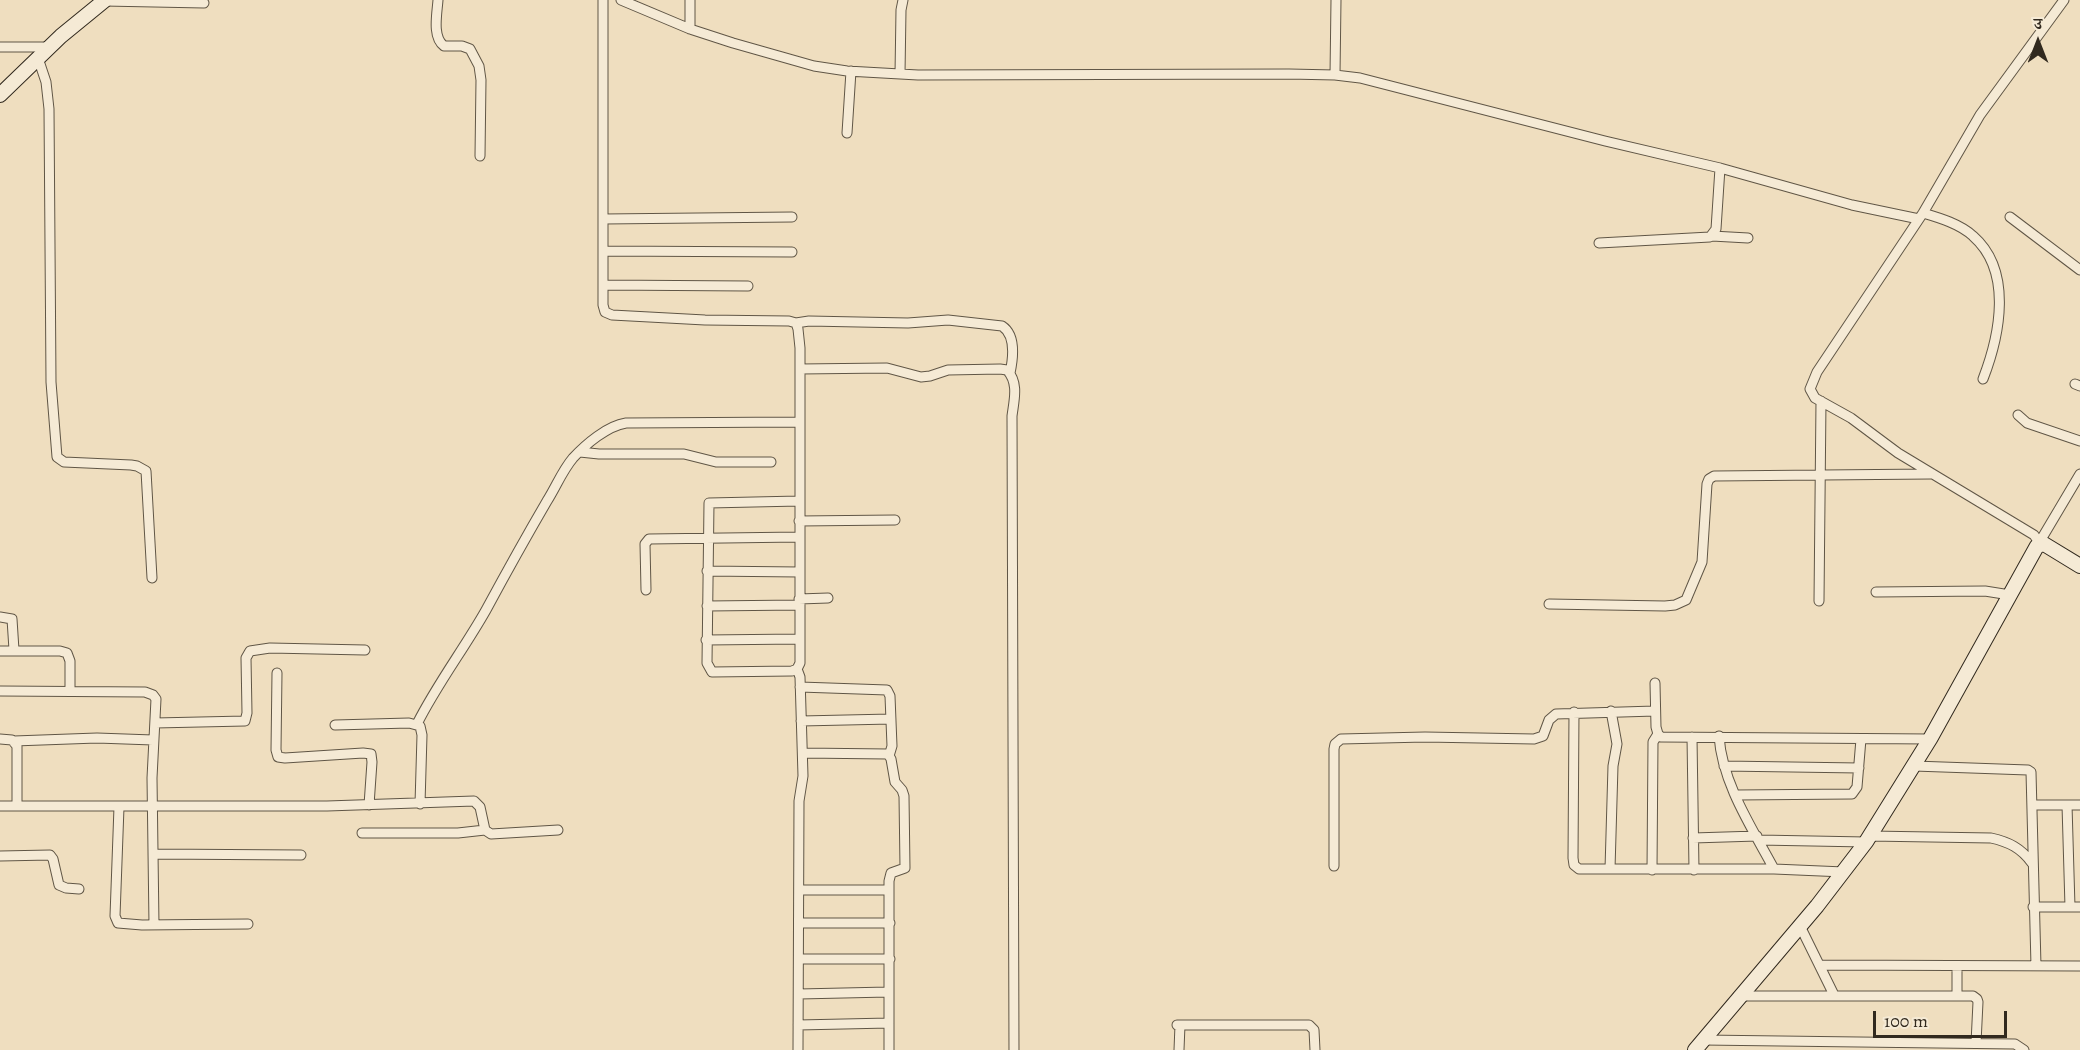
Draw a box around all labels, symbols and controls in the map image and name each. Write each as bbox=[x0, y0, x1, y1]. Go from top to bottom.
north arrow bbox=[2008, 12, 2068, 72]
text: उ bbox=[2034, 13, 2042, 35]
scale bar bbox=[1876, 999, 2010, 1037]
text: 100 m bbox=[1884, 1009, 1928, 1033]

